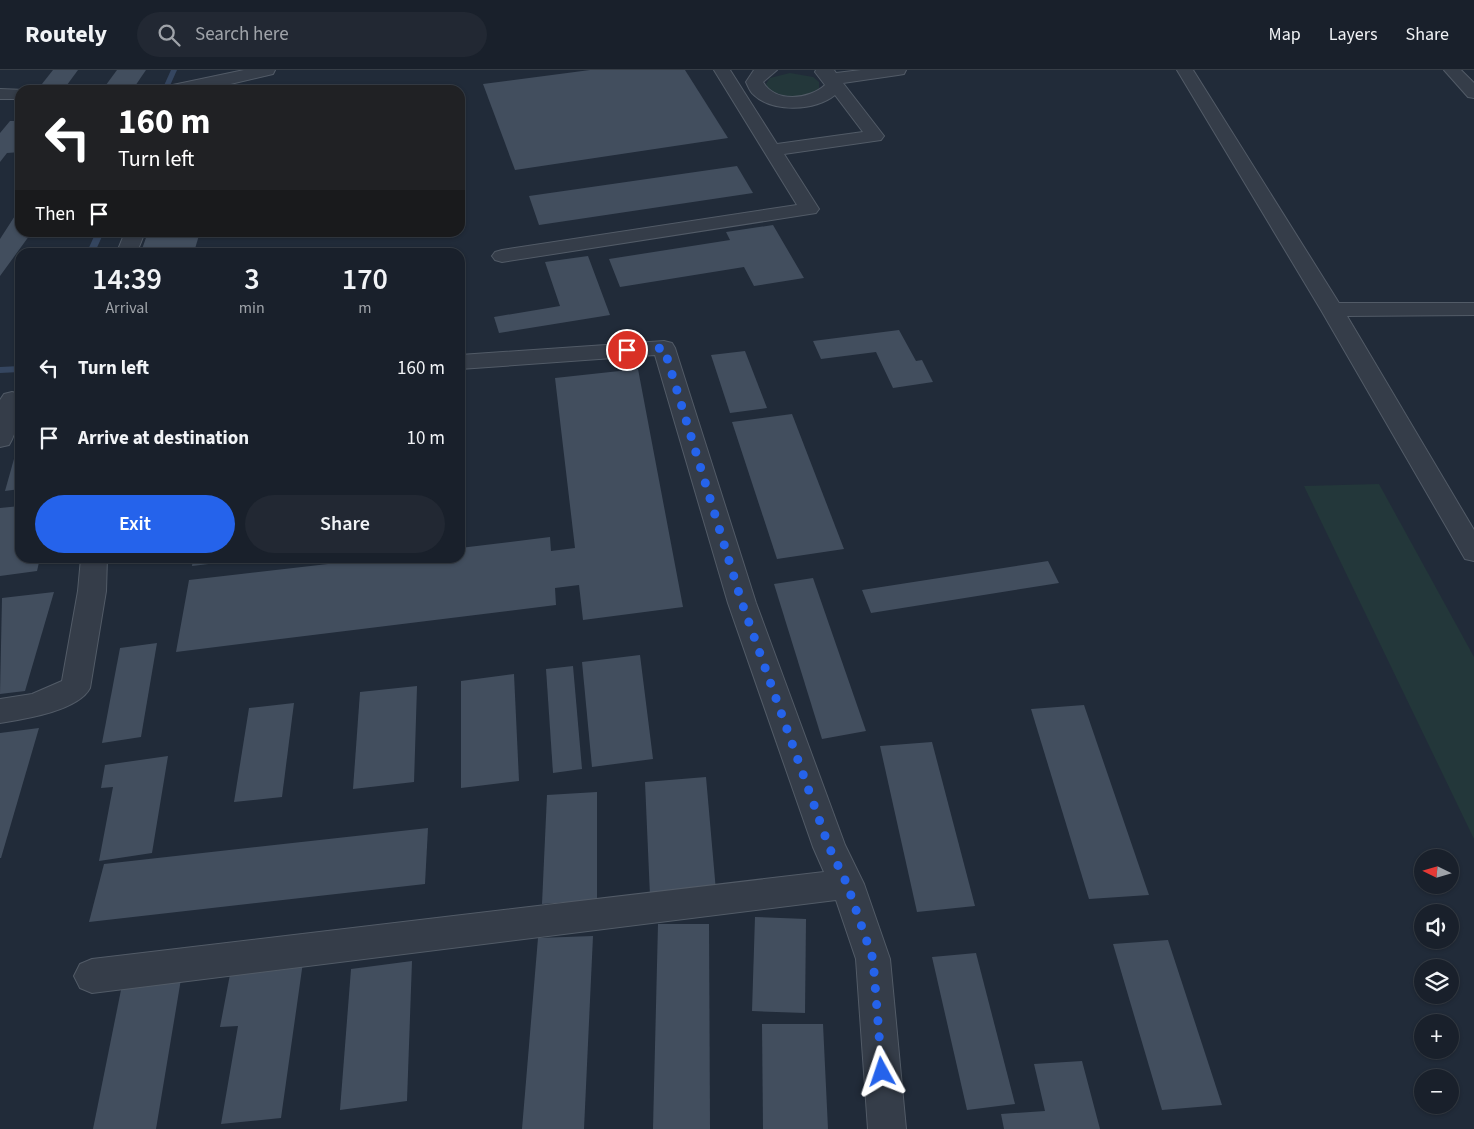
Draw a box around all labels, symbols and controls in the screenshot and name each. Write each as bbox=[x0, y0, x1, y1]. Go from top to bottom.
search box bbox=[137, 12, 487, 57]
text: Routely bbox=[25, 17, 107, 52]
icon: search bbox=[155, 21, 183, 49]
text: Search here bbox=[195, 21, 289, 48]
text: Map bbox=[1269, 22, 1301, 47]
text: Layers bbox=[1329, 22, 1378, 47]
text: Share bbox=[1406, 22, 1449, 47]
text: 160 m bbox=[118, 97, 210, 147]
icon: left bbox=[35, 105, 100, 170]
text: Turn left bbox=[118, 143, 194, 175]
icon: arrive bbox=[85, 200, 113, 228]
text: Then bbox=[35, 201, 75, 228]
text: 14:39 bbox=[92, 258, 162, 301]
text: 3 bbox=[244, 258, 260, 301]
text: 170 bbox=[342, 258, 388, 301]
text: Arrival bbox=[105, 297, 148, 319]
text: min bbox=[239, 297, 265, 319]
text: m bbox=[358, 297, 372, 319]
pin bbox=[606, 329, 648, 371]
icon: arrive bbox=[613, 336, 641, 364]
icon: left bbox=[35, 354, 63, 382]
text: Turn left bbox=[78, 355, 149, 382]
text: 160 m bbox=[397, 355, 445, 382]
icon: arrive bbox=[35, 424, 63, 452]
text: Arrive at destination bbox=[78, 425, 249, 452]
text: 10 m bbox=[407, 425, 445, 452]
button: Exit bbox=[35, 495, 235, 553]
button: Share bbox=[245, 495, 445, 553]
north arrow bbox=[1414, 849, 1459, 894]
map controls bbox=[1414, 849, 1459, 1114]
button: sound bbox=[1414, 904, 1459, 949]
button: layers bbox=[1414, 959, 1459, 1004]
button: + bbox=[1414, 1014, 1459, 1059]
position arrow bbox=[855, 1045, 907, 1097]
button: − bbox=[1414, 1069, 1459, 1114]

